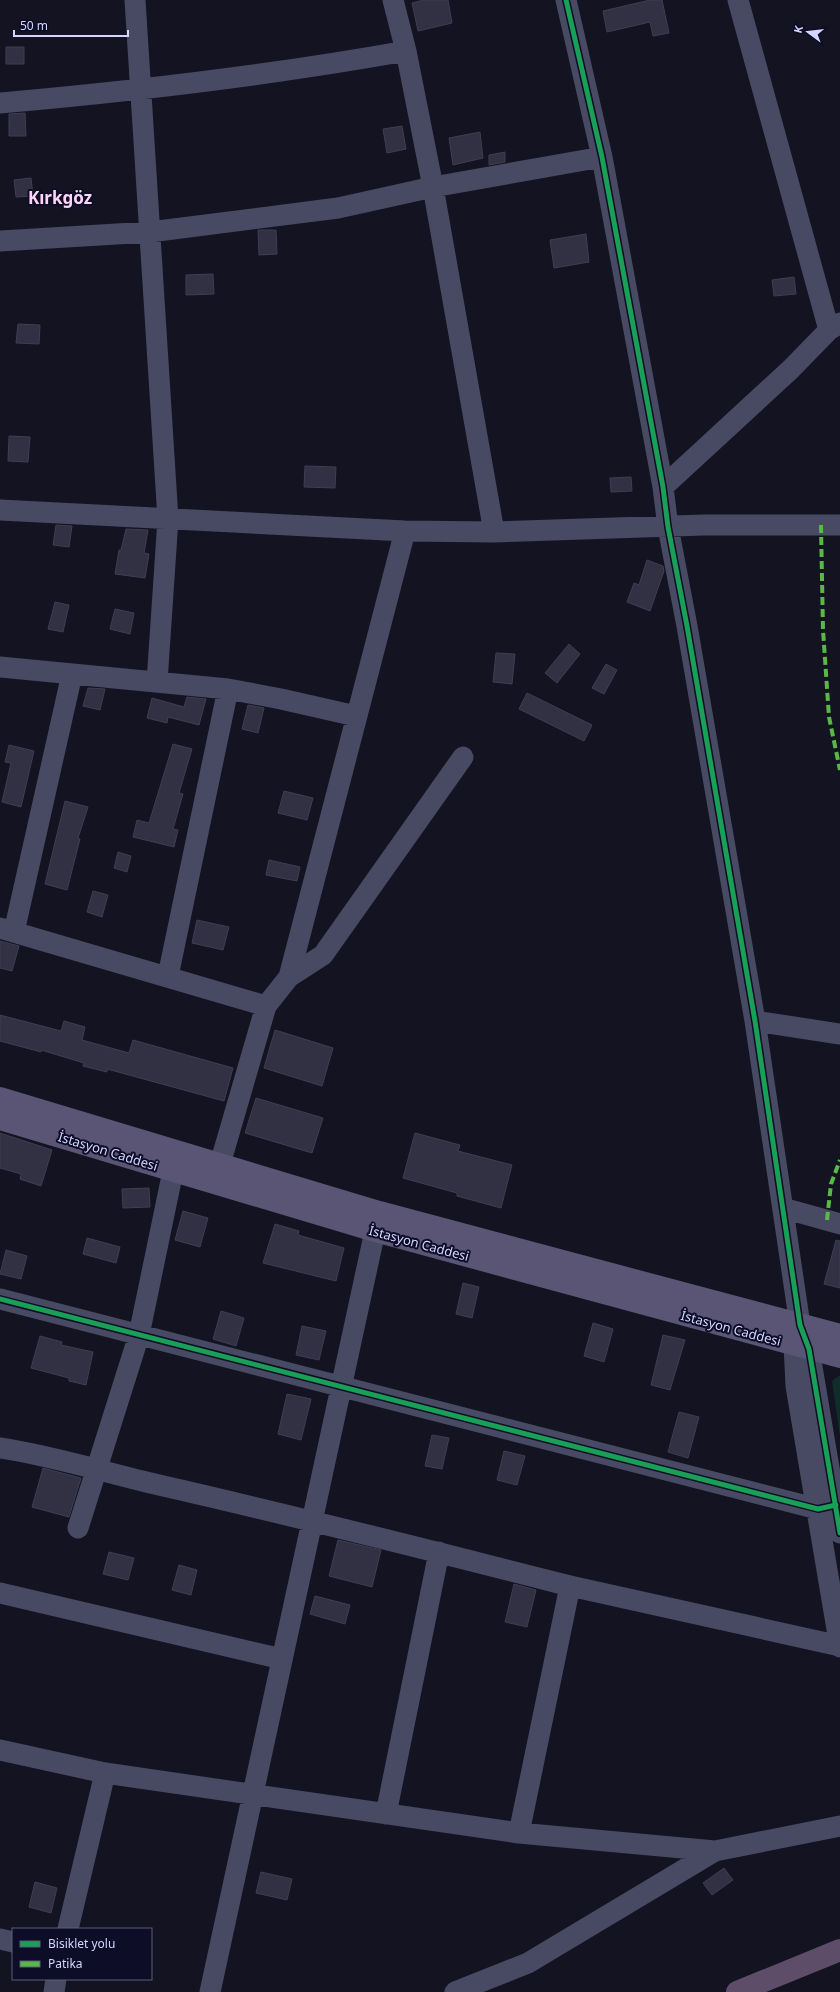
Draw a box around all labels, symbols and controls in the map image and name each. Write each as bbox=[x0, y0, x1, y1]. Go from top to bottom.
scale bar bbox=[14, 12, 128, 38]
north arrow bbox=[788, 12, 828, 52]
text: 50 m bbox=[20, 17, 48, 34]
text: K bbox=[790, 23, 806, 35]
district label: Kırkgöz bbox=[28, 186, 92, 209]
street label: İstasyon Caddesi bbox=[56, 1127, 160, 1175]
street label: İstasyon Caddesi bbox=[367, 1221, 471, 1265]
street label: İstasyon Caddesi bbox=[679, 1306, 783, 1350]
legend bbox=[12, 1928, 152, 1980]
text: Bisiklet yolu bbox=[48, 1935, 115, 1952]
text: Patika bbox=[48, 1955, 83, 1972]

